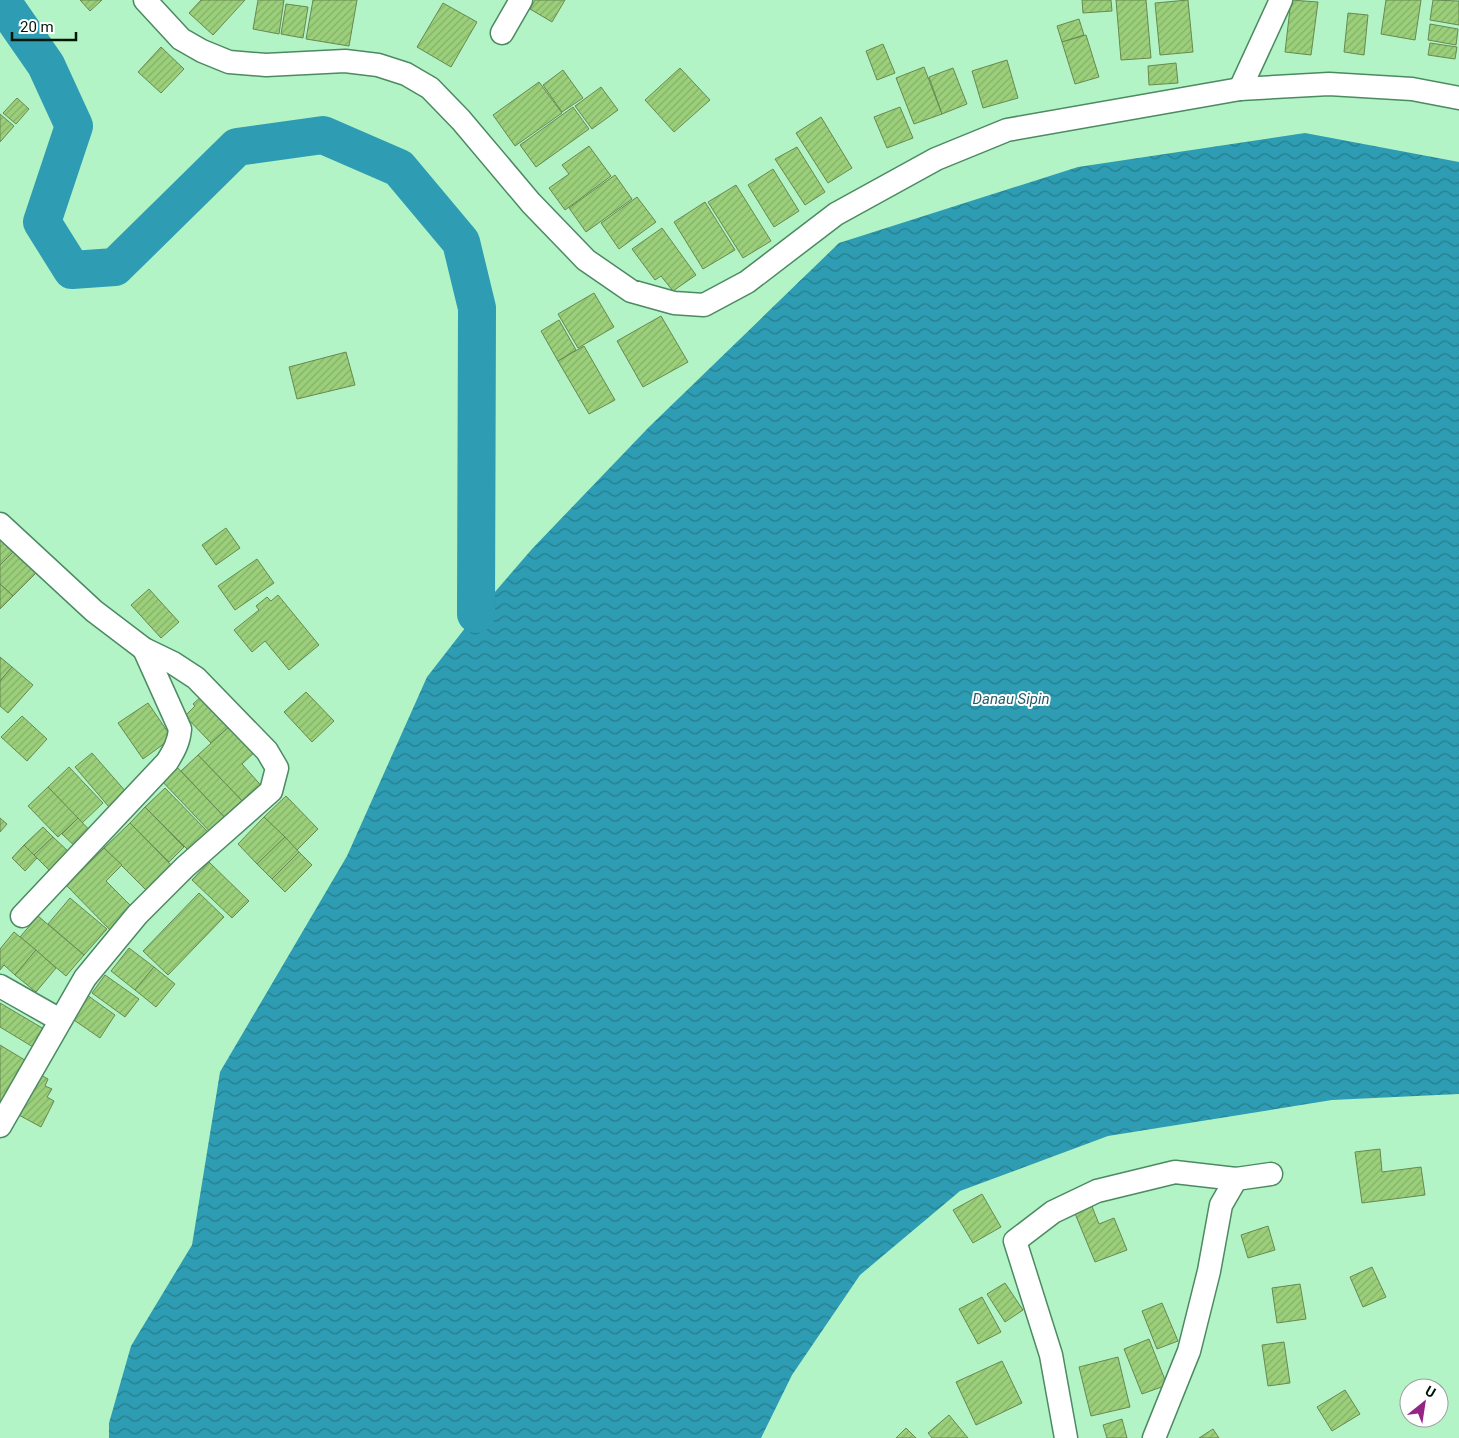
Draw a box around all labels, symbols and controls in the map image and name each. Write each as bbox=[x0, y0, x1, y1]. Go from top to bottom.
scale bar bbox=[12, 10, 76, 42]
text: 20 m bbox=[20, 18, 54, 36]
water label: Danau Sipin bbox=[972, 690, 1050, 708]
north arrow bbox=[1399, 1378, 1449, 1428]
text: U bbox=[1423, 1383, 1438, 1401]

